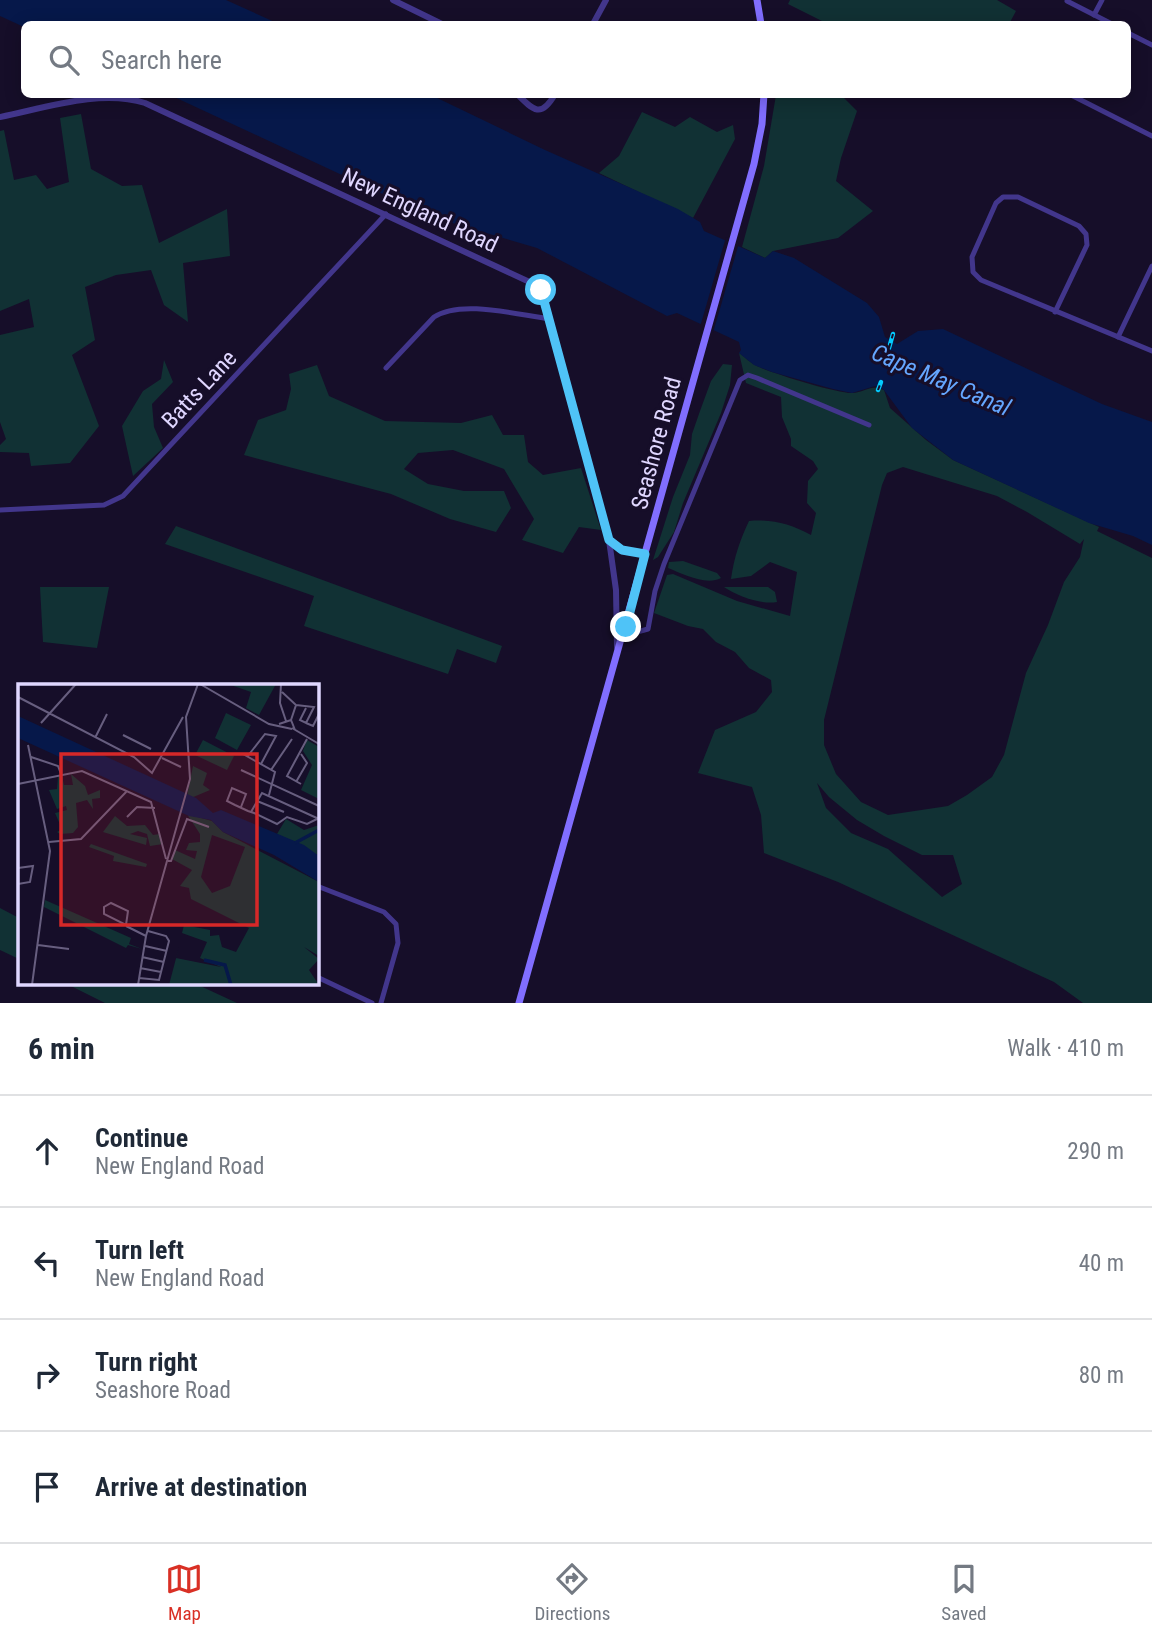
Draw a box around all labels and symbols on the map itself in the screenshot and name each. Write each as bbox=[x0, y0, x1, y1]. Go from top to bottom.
street label: New England Road bbox=[337, 162, 502, 259]
route start bbox=[525, 274, 556, 305]
water label: Cape May Canal bbox=[867, 338, 1015, 422]
street label: Batts Lane bbox=[156, 345, 242, 434]
street label: Seashore Road bbox=[626, 374, 687, 512]
route end bbox=[610, 611, 641, 642]
inset map bbox=[18, 684, 318, 986]

